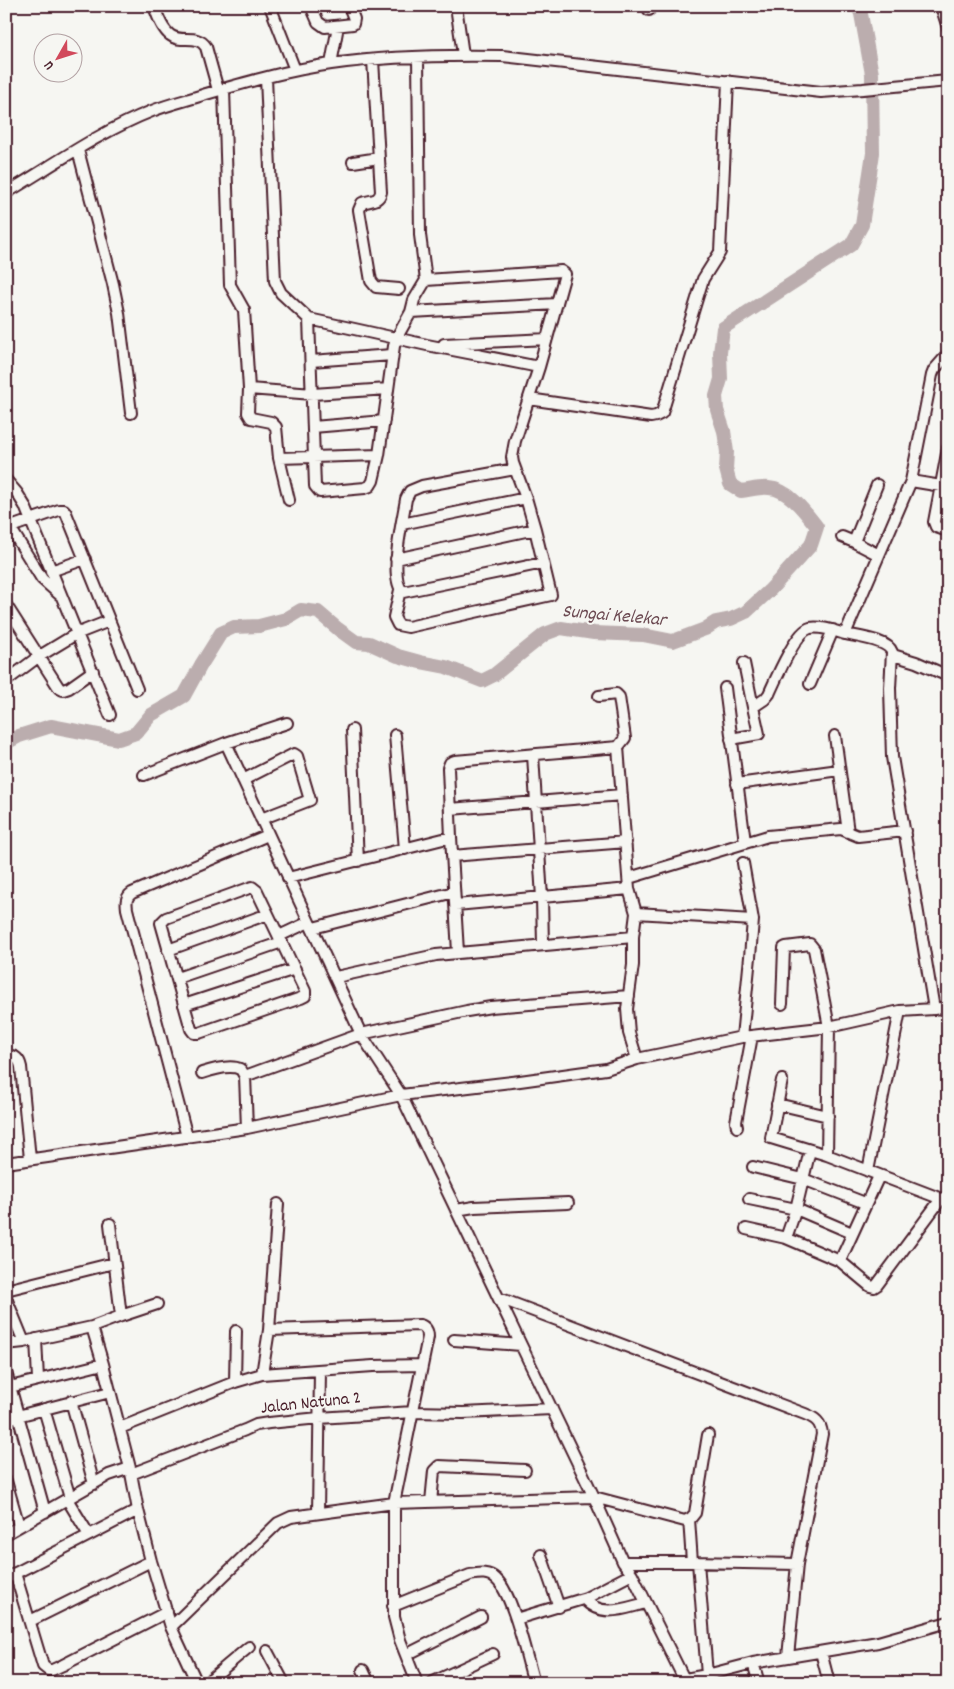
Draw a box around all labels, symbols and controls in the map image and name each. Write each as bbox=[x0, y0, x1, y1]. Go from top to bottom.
north arrow bbox=[32, 32, 82, 82]
text: U bbox=[39, 56, 59, 74]
water label: Sungai Kelekar bbox=[561, 599, 669, 635]
street label: Jalan Natuna 2 bbox=[260, 1386, 362, 1422]

